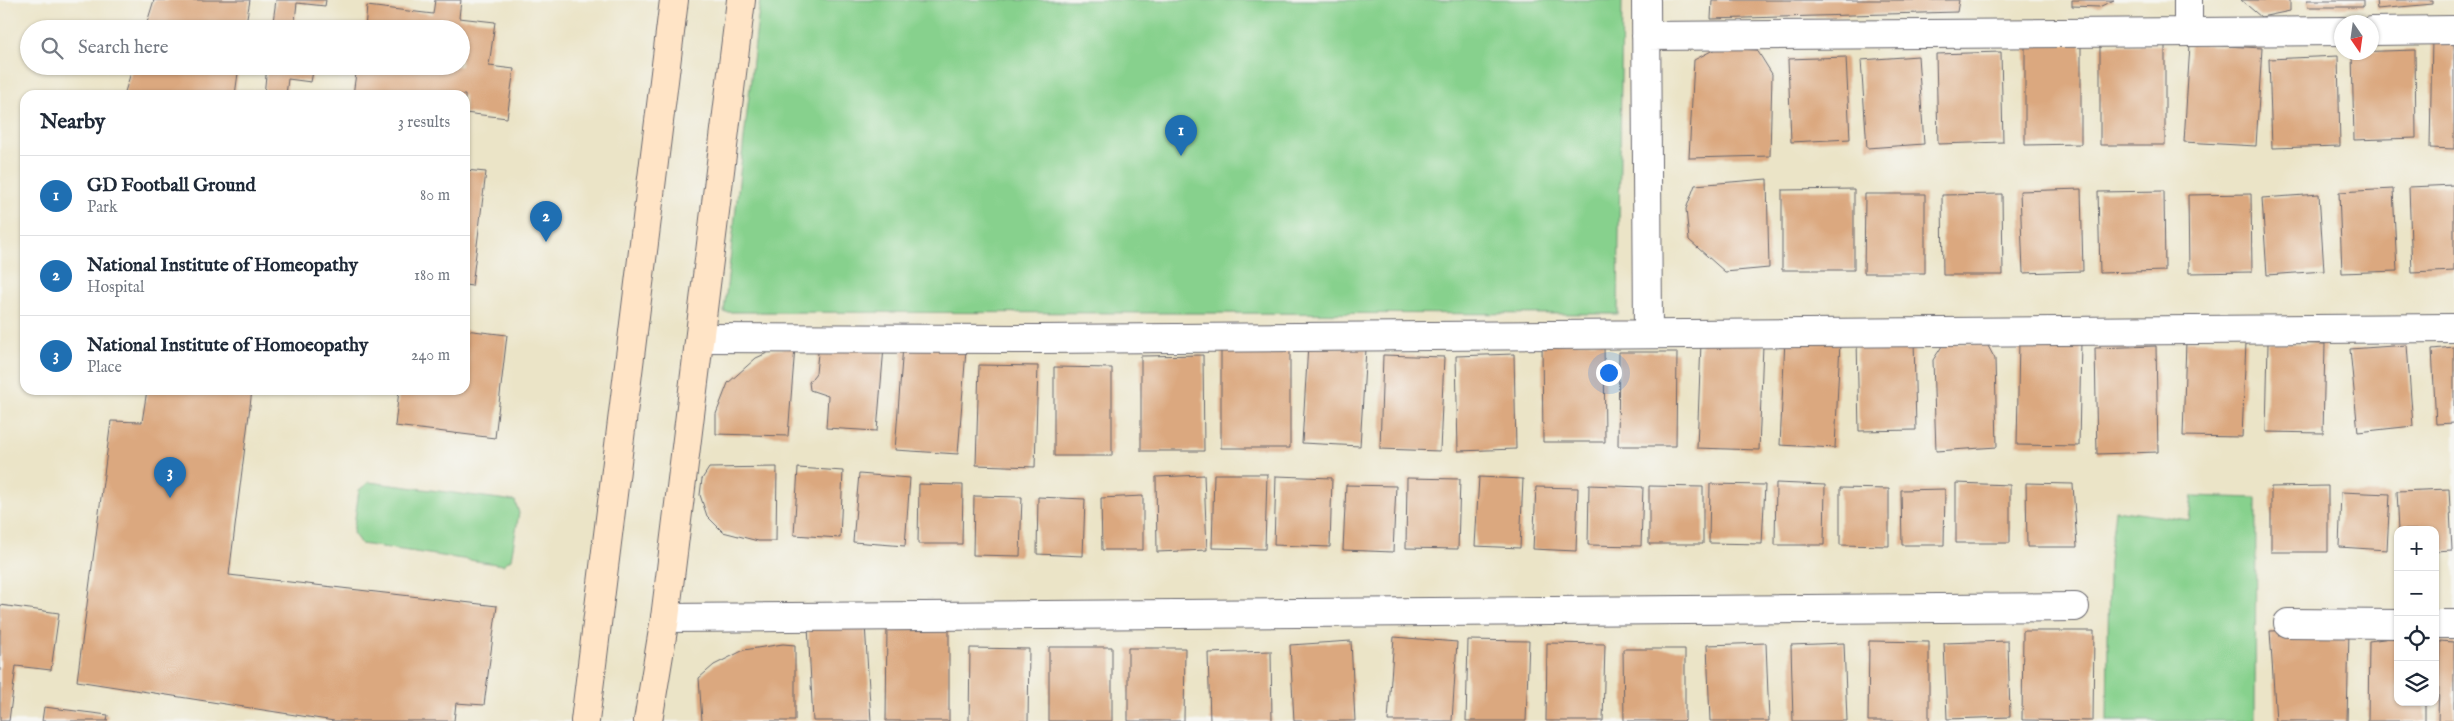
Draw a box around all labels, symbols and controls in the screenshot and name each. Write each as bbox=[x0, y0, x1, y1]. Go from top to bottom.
north arrow bbox=[2334, 15, 2379, 60]
search box bbox=[20, 20, 470, 75]
icon: search bbox=[38, 34, 66, 62]
text: Search here bbox=[78, 36, 169, 60]
text: Nearby bbox=[40, 109, 105, 136]
text: 3 results bbox=[398, 113, 450, 133]
pin: 1 bbox=[1165, 115, 1197, 156]
text: GD Football Ground bbox=[87, 174, 256, 198]
text: 1 bbox=[53, 186, 59, 206]
text: 80 m bbox=[420, 186, 450, 206]
text: Park bbox=[87, 198, 117, 218]
pin: 2 bbox=[530, 201, 562, 242]
text: National Institute of Homeopathy bbox=[87, 254, 358, 278]
text: 2 bbox=[52, 266, 60, 286]
text: 180 m bbox=[414, 266, 450, 286]
text: Hospital bbox=[87, 278, 144, 298]
text: National Institute of Homoeopathy bbox=[87, 334, 368, 358]
text: 3 bbox=[53, 346, 59, 366]
text: 240 m bbox=[411, 346, 450, 366]
text: Place bbox=[87, 358, 122, 378]
your location bbox=[1596, 360, 1622, 386]
pin: 3 bbox=[154, 457, 186, 498]
map controls bbox=[2394, 526, 2439, 706]
button: + bbox=[2394, 526, 2439, 571]
button: − bbox=[2394, 571, 2439, 616]
button: locate bbox=[2394, 616, 2439, 661]
button: layers bbox=[2394, 661, 2439, 706]

